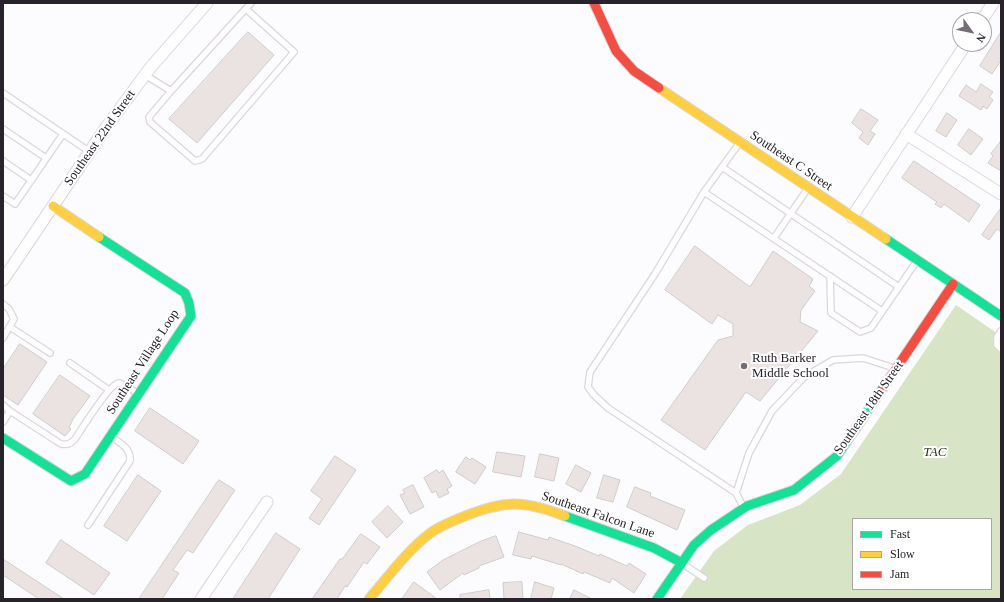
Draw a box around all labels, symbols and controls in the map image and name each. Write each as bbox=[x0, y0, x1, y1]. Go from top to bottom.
north arrow bbox=[952, 12, 992, 52]
text: N bbox=[974, 31, 988, 45]
street label: Southeast 22nd Street bbox=[61, 87, 139, 189]
street label: Southeast C Street bbox=[747, 128, 835, 194]
street label: Southeast Village Loop bbox=[103, 307, 183, 417]
place label: Ruth Barker Middle School bbox=[752, 351, 829, 382]
street label: Southeast 18th Street bbox=[831, 358, 907, 458]
marker: Ruth Barker Middle School bbox=[739, 361, 749, 371]
park label: TAC bbox=[924, 445, 946, 461]
street label: Southeast Falcon Lane bbox=[539, 488, 657, 542]
legend bbox=[852, 518, 992, 590]
text: Fast bbox=[890, 527, 910, 541]
text: Slow bbox=[890, 547, 915, 561]
text: Jam bbox=[890, 567, 909, 581]

